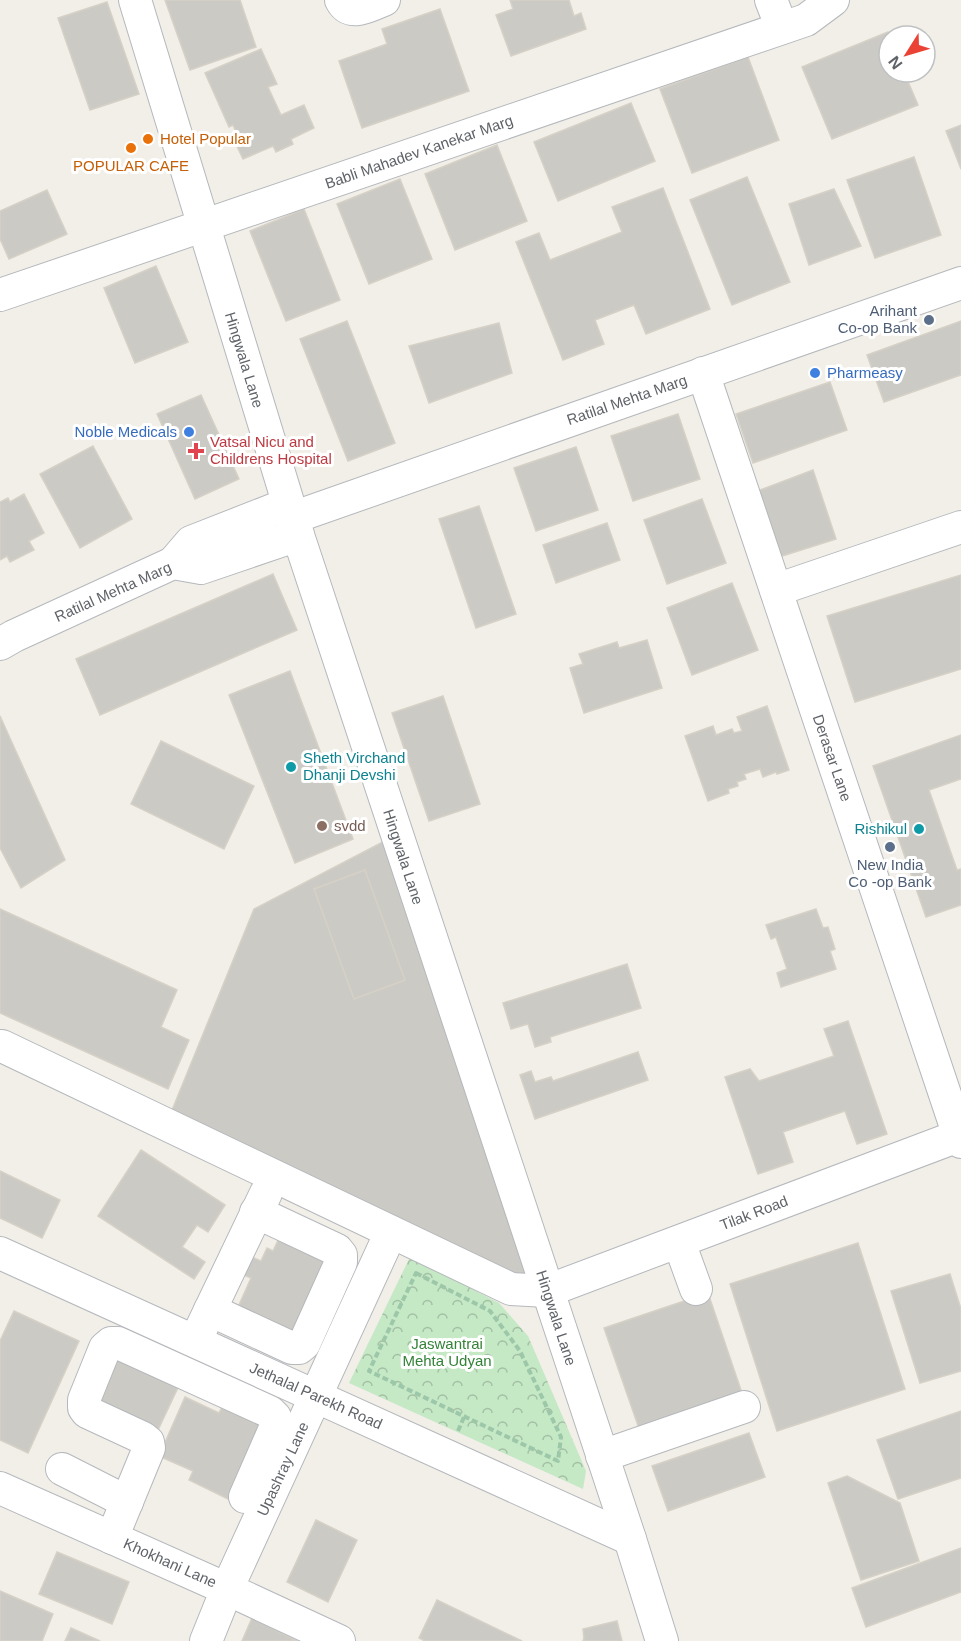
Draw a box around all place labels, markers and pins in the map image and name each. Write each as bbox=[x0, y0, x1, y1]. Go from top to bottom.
place label: Hotel Popular bbox=[160, 130, 251, 147]
marker: Hotel Popular bbox=[141, 132, 155, 146]
marker: POPULAR CAFE bbox=[124, 141, 138, 155]
place label: POPULAR CAFE bbox=[73, 157, 189, 174]
place label: Arihant Co-op Bank bbox=[838, 302, 918, 336]
marker: Arihant Co-op Bank bbox=[922, 313, 936, 327]
place label: Pharmeasy bbox=[827, 364, 903, 381]
marker: Pharmeasy bbox=[808, 366, 822, 380]
place label: Noble Medicals bbox=[74, 423, 177, 440]
marker: Noble Medicals bbox=[182, 425, 196, 439]
place label: Vatsal Nicu and Childrens Hospital bbox=[210, 433, 332, 467]
marker: Vatsal Nicu and Childrens Hospital bbox=[187, 442, 205, 460]
place label: Sheth Virchand Dhanji Devshi bbox=[303, 749, 405, 783]
marker: Sheth Virchand Dhanji Devshi bbox=[284, 760, 298, 774]
place label: svdd bbox=[334, 817, 366, 834]
marker: svdd bbox=[315, 819, 329, 833]
place label: Rishikul bbox=[854, 820, 907, 837]
marker: Rishikul bbox=[912, 822, 926, 836]
marker: New India Co -op Bank bbox=[883, 840, 897, 854]
place label: New India Co -op Bank bbox=[848, 856, 932, 890]

